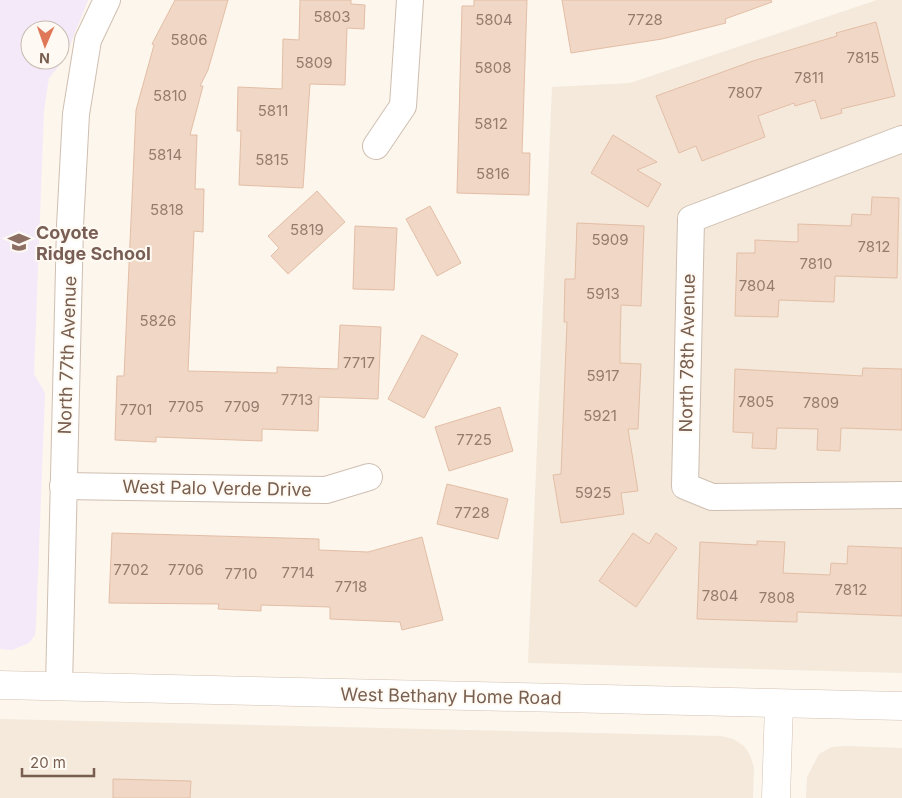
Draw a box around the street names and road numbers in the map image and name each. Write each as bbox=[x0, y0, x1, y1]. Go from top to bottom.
street label: North 78th Avenue bbox=[675, 273, 699, 433]
street label: North 77th Avenue bbox=[54, 275, 80, 435]
street label: West Palo Verde Drive bbox=[122, 476, 312, 500]
street label: West Bethany Home Road bbox=[340, 684, 562, 708]

